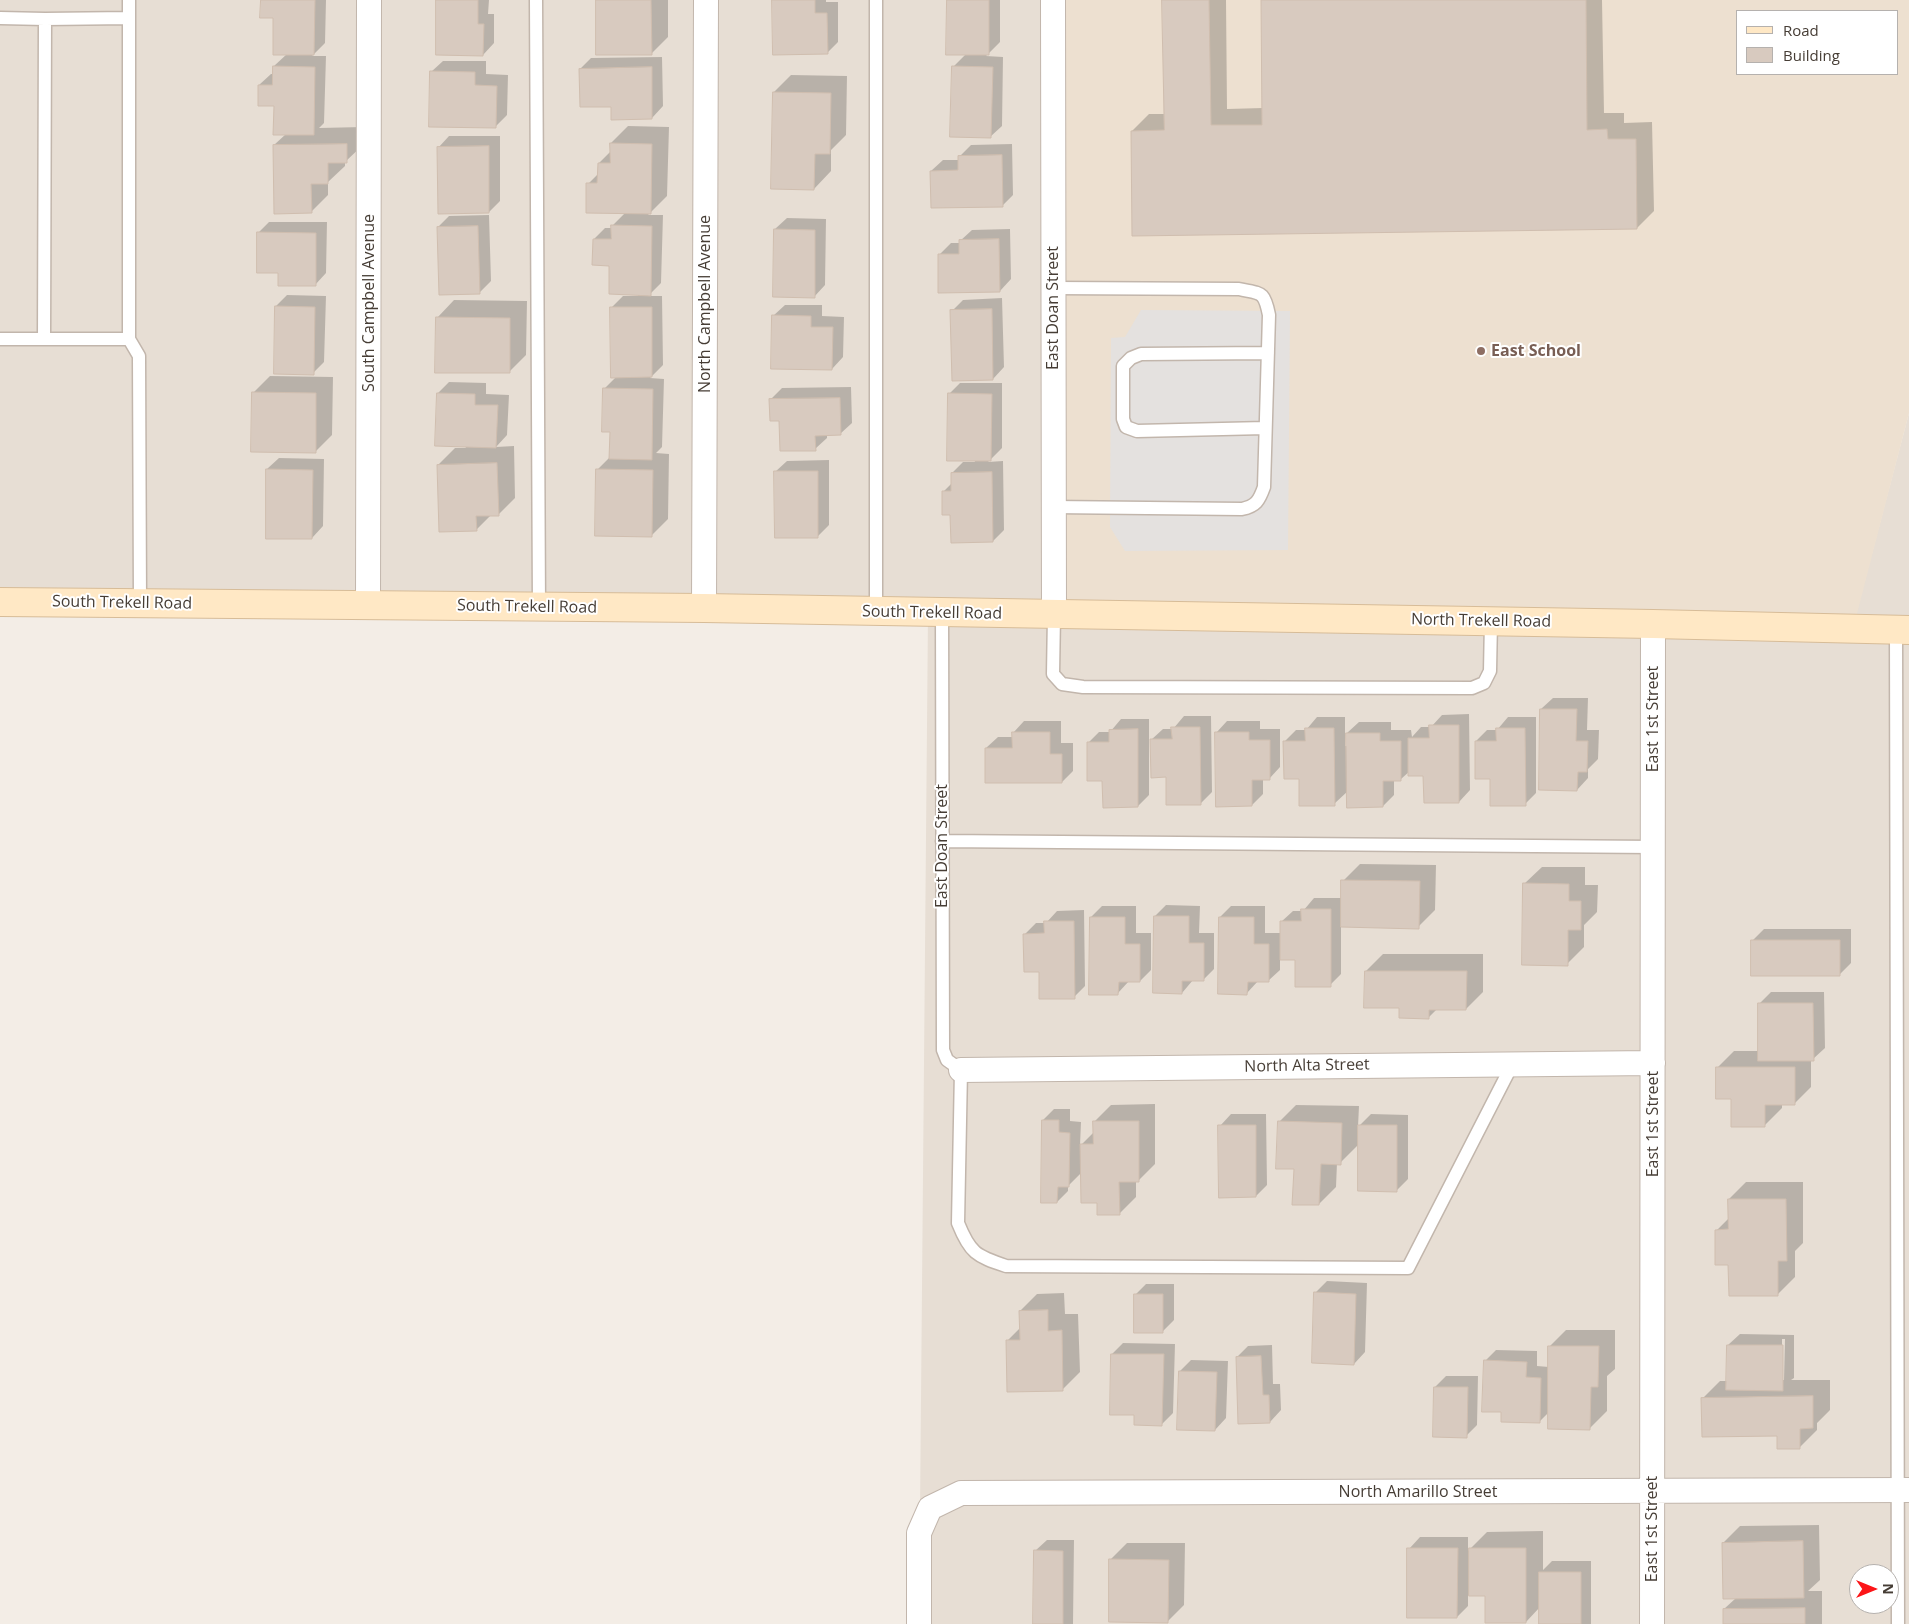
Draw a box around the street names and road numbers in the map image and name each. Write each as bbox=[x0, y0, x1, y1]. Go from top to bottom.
street label: South Campbell Avenue bbox=[359, 214, 379, 392]
street label: North Campbell Avenue bbox=[695, 215, 715, 393]
street label: East Doan Street bbox=[1043, 246, 1063, 370]
street label: South Trekell Road bbox=[52, 592, 192, 614]
street label: South Trekell Road bbox=[457, 596, 597, 618]
street label: South Trekell Road bbox=[862, 602, 1002, 624]
street label: North Trekell Road bbox=[1411, 610, 1551, 632]
street label: East 1st Street bbox=[1643, 666, 1663, 772]
street label: East Doan Street bbox=[932, 784, 952, 908]
street label: North Alta Street bbox=[1244, 1055, 1370, 1077]
street label: East 1st Street bbox=[1643, 1071, 1663, 1177]
street label: East 1st Street bbox=[1642, 1476, 1662, 1582]
street label: North Amarillo Street bbox=[1339, 1482, 1497, 1502]

